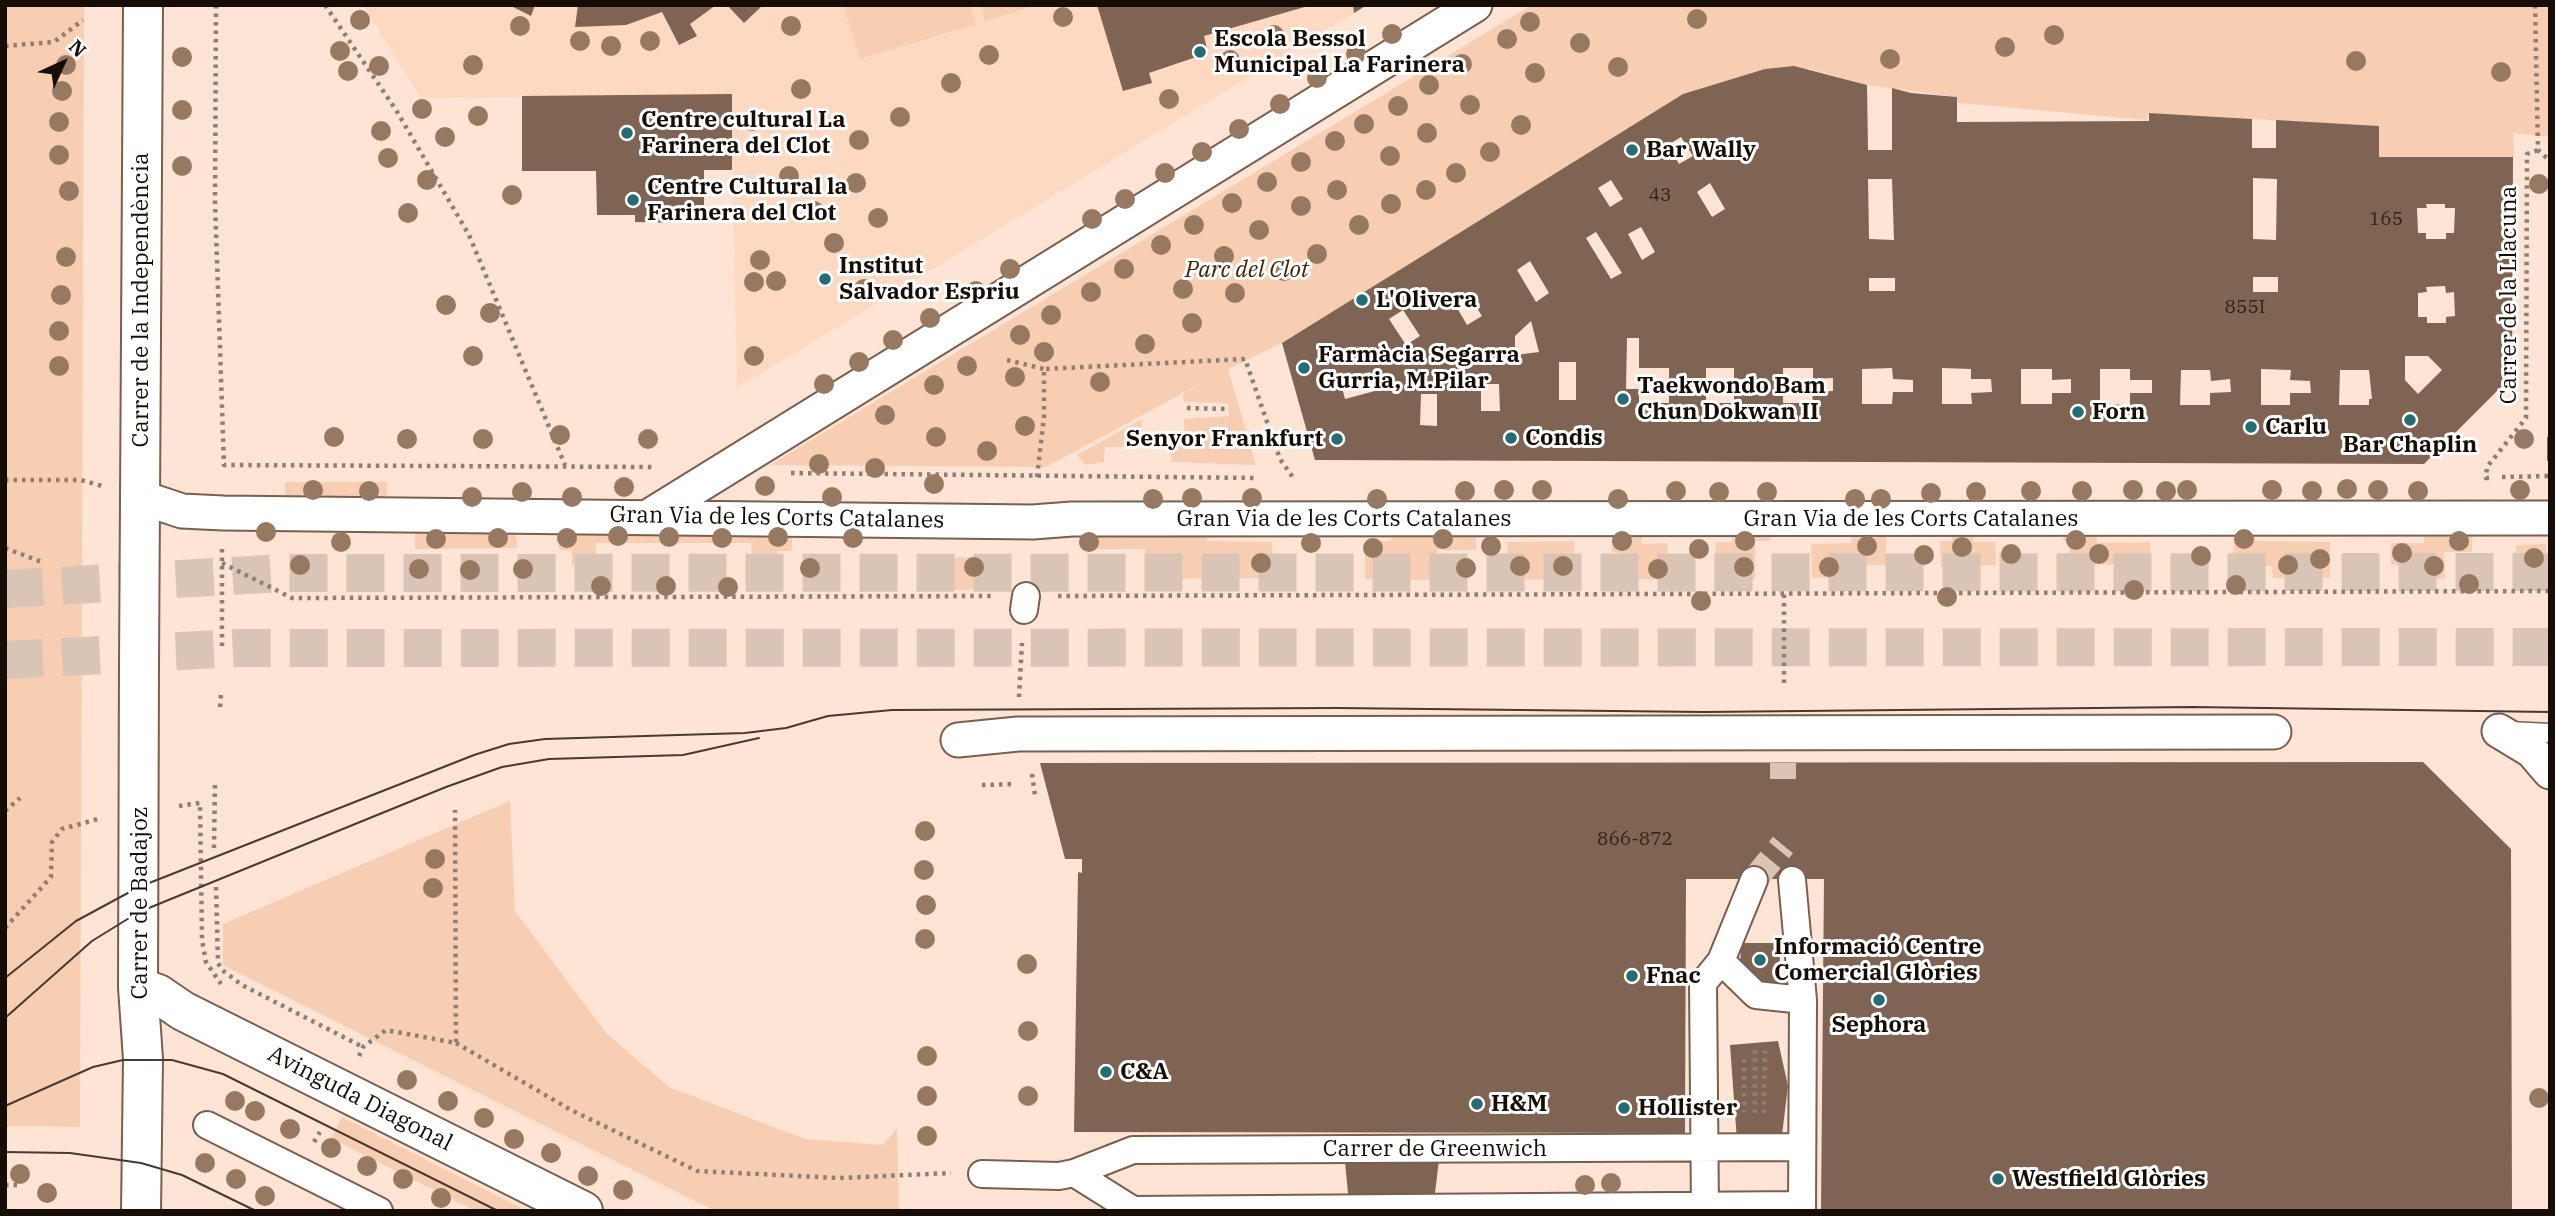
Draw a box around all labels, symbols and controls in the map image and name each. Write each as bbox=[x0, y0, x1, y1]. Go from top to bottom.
place label: Escola Bessol Municipal La Farinera bbox=[1214, 25, 1465, 79]
north arrow bbox=[28, 28, 98, 98]
text: N bbox=[64, 34, 92, 62]
marker: Escola Bessol Municipal La Farinera bbox=[1192, 44, 1208, 60]
place label: Centre cultural La Farinera del Clot bbox=[641, 106, 846, 160]
marker: Centre cultural La Farinera del Clot bbox=[619, 125, 635, 141]
place label: Bar Wally bbox=[1646, 136, 1756, 164]
marker: Bar Wally bbox=[1624, 142, 1640, 158]
street label: Carrer de la Independència bbox=[127, 153, 155, 447]
place label: Centre Cultural la Farinera del Clot bbox=[647, 173, 848, 227]
house number: 43 bbox=[1649, 185, 1671, 207]
street label: Carrer de la Llacuna bbox=[2495, 186, 2523, 404]
marker: Centre Cultural la Farinera del Clot bbox=[625, 192, 641, 208]
house number: 165 bbox=[2369, 209, 2403, 231]
place label: Institut Salvador Espriu bbox=[839, 252, 1020, 306]
park label: Parc del Clot bbox=[1185, 256, 1309, 284]
marker: Institut Salvador Espriu bbox=[817, 271, 833, 287]
place label: L'Olivera bbox=[1376, 286, 1477, 314]
marker: L'Olivera bbox=[1354, 292, 1370, 308]
house number: 855I bbox=[2225, 297, 2265, 319]
place label: Farmàcia Segarra Gurria, M.Pilar bbox=[1318, 341, 1520, 395]
marker: Farmàcia Segarra Gurria, M.Pilar bbox=[1296, 360, 1312, 376]
place label: Taekwondo Bam Chun Dokwan II bbox=[1637, 372, 1826, 426]
marker: Taekwondo Bam Chun Dokwan II bbox=[1615, 391, 1631, 407]
place label: Forn bbox=[2092, 398, 2145, 426]
marker: Forn bbox=[2070, 404, 2086, 420]
marker: Bar Chaplin bbox=[2402, 412, 2418, 428]
place label: Carlu bbox=[2265, 413, 2327, 441]
marker: Carlu bbox=[2243, 419, 2259, 435]
place label: Condis bbox=[1525, 424, 1603, 452]
place label: Senyor Frankfurt bbox=[1126, 425, 1323, 453]
marker: Condis bbox=[1503, 430, 1519, 446]
marker: Senyor Frankfurt bbox=[1329, 431, 1345, 447]
place label: Bar Chaplin bbox=[2343, 431, 2477, 459]
street label: Gran Via de les Corts Catalanes bbox=[609, 501, 945, 535]
street label: Gran Via de les Corts Catalanes bbox=[1177, 505, 1511, 533]
street label: Gran Via de les Corts Catalanes bbox=[1744, 505, 2078, 533]
street label: Carrer de Badajoz bbox=[126, 806, 154, 1000]
house number: 866-872 bbox=[1597, 829, 1673, 851]
place label: Informació Centre Comercial Glòries bbox=[1774, 933, 1981, 987]
marker: Informació Centre Comercial Glòries bbox=[1752, 952, 1768, 968]
place label: Fnac bbox=[1646, 962, 1701, 990]
marker: Fnac bbox=[1624, 968, 1640, 984]
marker: Sephora bbox=[1871, 992, 1887, 1008]
place label: Sephora bbox=[1832, 1011, 1926, 1039]
street label: Avinguda Diagonal bbox=[263, 1041, 457, 1157]
place label: C&A bbox=[1120, 1058, 1169, 1086]
marker: C&A bbox=[1098, 1064, 1114, 1080]
place label: H&M bbox=[1491, 1090, 1547, 1118]
place label: Hollister bbox=[1638, 1094, 1737, 1122]
marker: H&M bbox=[1469, 1096, 1485, 1112]
marker: Hollister bbox=[1616, 1100, 1632, 1116]
street label: Carrer de Greenwich bbox=[1323, 1135, 1547, 1163]
place label: Westfield Glòries bbox=[2012, 1165, 2206, 1193]
marker: Westfield Glòries bbox=[1990, 1171, 2006, 1187]

